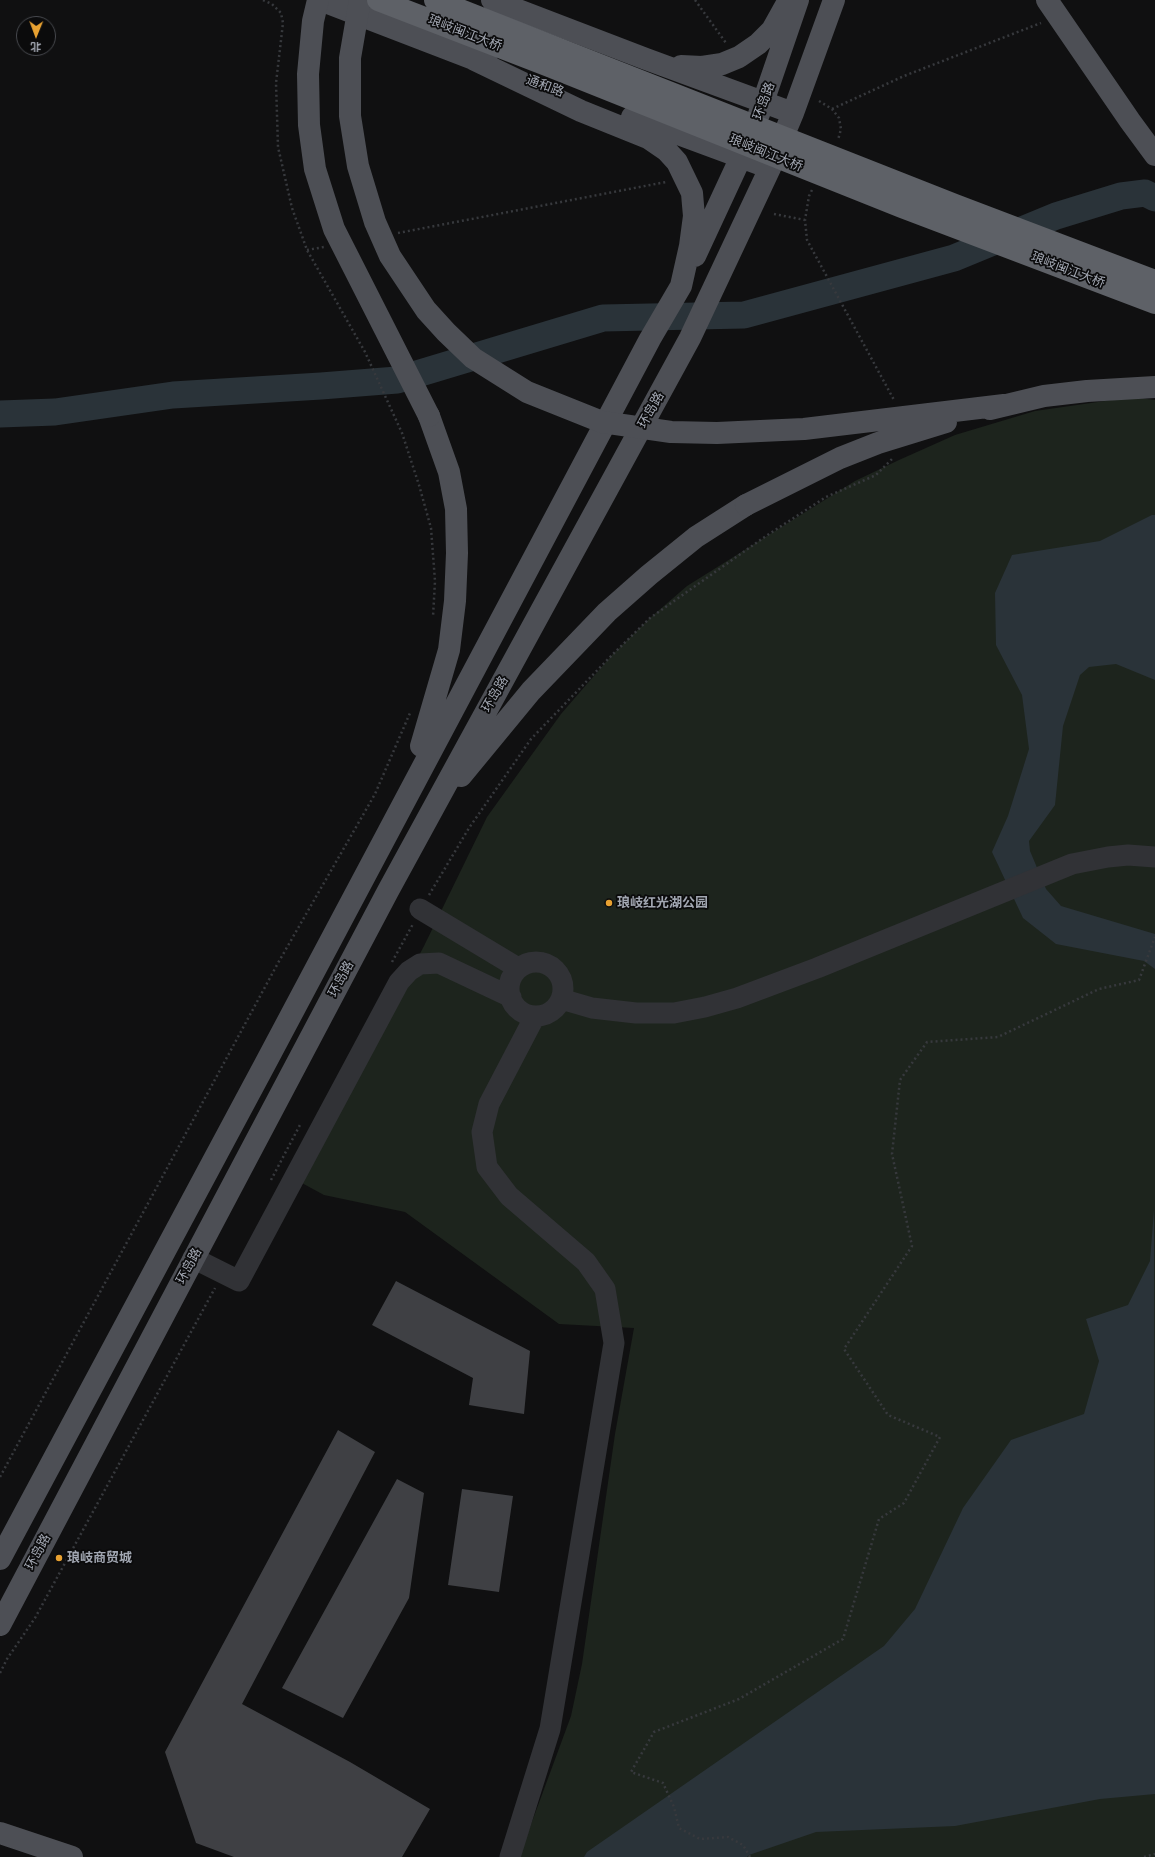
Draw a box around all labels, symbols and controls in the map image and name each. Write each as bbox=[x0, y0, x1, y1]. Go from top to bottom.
street label: 琅岐闽江大桥 bbox=[426, 12, 504, 54]
north arrow bbox=[16, 16, 56, 56]
text: 北 bbox=[30, 41, 41, 53]
street label: 通和路 bbox=[524, 72, 566, 100]
street label: 环岛路 bbox=[750, 80, 778, 122]
street label: 琅岐闽江大桥 bbox=[727, 131, 805, 175]
street label: 琅岐闽江大桥 bbox=[1029, 249, 1107, 291]
street label: 环岛路 bbox=[635, 389, 667, 431]
street label: 环岛路 bbox=[478, 673, 512, 715]
place label: 琅岐红光湖公园 bbox=[617, 895, 708, 911]
marker: 琅岐红光湖公园 bbox=[604, 898, 614, 908]
street label: 环岛路 bbox=[325, 958, 357, 1000]
street label: 环岛路 bbox=[173, 1245, 205, 1287]
street label: 环岛路 bbox=[22, 1531, 54, 1573]
place label: 琅岐商贸城 bbox=[67, 1550, 132, 1566]
marker: 琅岐商贸城 bbox=[54, 1553, 64, 1563]

